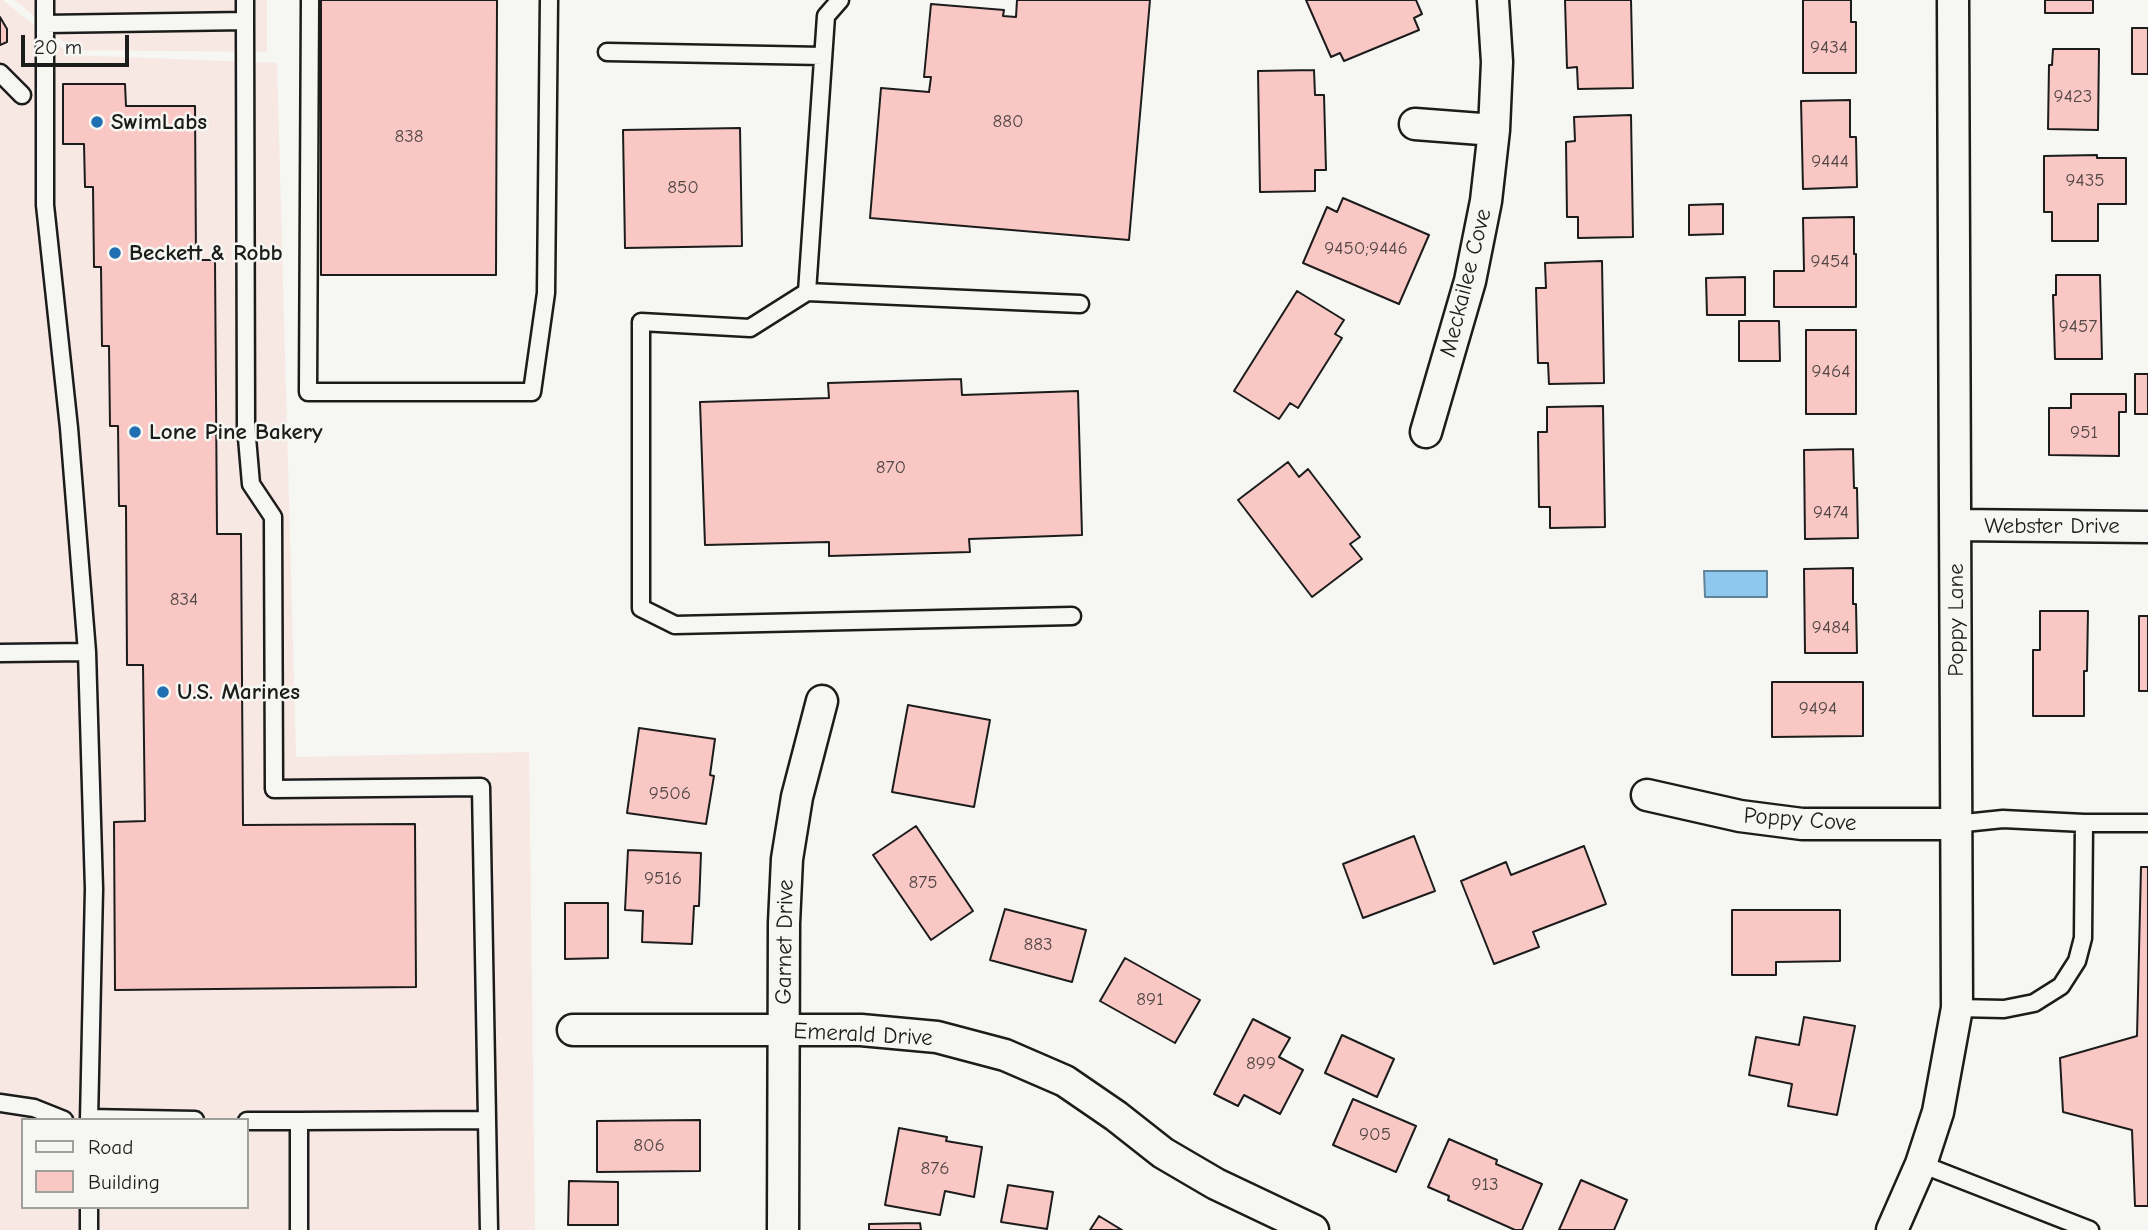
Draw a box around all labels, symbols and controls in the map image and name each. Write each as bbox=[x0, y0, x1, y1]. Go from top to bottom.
scale bar bbox=[24, 21, 133, 65]
text: 20 m bbox=[34, 35, 82, 59]
house number: 9434 bbox=[1810, 37, 1848, 59]
house number: 9423 bbox=[2054, 86, 2092, 108]
place label: SwimLabs bbox=[111, 108, 207, 136]
house number: 880 bbox=[992, 111, 1024, 133]
marker: SwimLabs bbox=[89, 114, 105, 130]
house number: 838 bbox=[394, 126, 424, 148]
house number: 9444 bbox=[1811, 151, 1849, 173]
house number: 9435 bbox=[2065, 170, 2105, 192]
house number: 850 bbox=[667, 177, 699, 199]
street label: Meckailee Cove bbox=[1434, 206, 1498, 360]
house number: 9450;9446 bbox=[1324, 238, 1408, 260]
place label: Beckett & Robb bbox=[129, 239, 283, 267]
marker: Beckett & Robb bbox=[107, 245, 123, 261]
house number: 9454 bbox=[1811, 251, 1849, 273]
house number: 9457 bbox=[2059, 316, 2097, 338]
house number: 9464 bbox=[1812, 361, 1850, 383]
place label: Lone Pine Bakery bbox=[149, 418, 323, 446]
house number: 951 bbox=[2070, 422, 2098, 444]
marker: Lone Pine Bakery bbox=[127, 424, 143, 440]
house number: 870 bbox=[876, 457, 906, 479]
house number: 9474 bbox=[1813, 502, 1849, 524]
street label: Webster Drive bbox=[1984, 512, 2120, 540]
street label: Poppy Lane bbox=[1942, 563, 1970, 677]
house number: 834 bbox=[170, 589, 198, 611]
house number: 9484 bbox=[1812, 617, 1850, 639]
place label: U.S. Marines bbox=[177, 678, 300, 706]
marker: U.S. Marines bbox=[155, 684, 171, 700]
house number: 9494 bbox=[1799, 698, 1837, 720]
house number: 9506 bbox=[649, 783, 691, 805]
street label: Poppy Cove bbox=[1743, 802, 1857, 838]
house number: 9516 bbox=[644, 868, 682, 890]
house number: 875 bbox=[908, 872, 938, 894]
street label: Garnet Drive bbox=[770, 879, 800, 1005]
house number: 883 bbox=[1023, 934, 1053, 956]
house number: 891 bbox=[1136, 989, 1164, 1011]
street label: Emerald Drive bbox=[793, 1018, 933, 1052]
house number: 899 bbox=[1246, 1053, 1276, 1075]
legend bbox=[21, 1118, 248, 1209]
house number: 905 bbox=[1359, 1124, 1391, 1146]
text: Road bbox=[88, 1135, 133, 1159]
house number: 806 bbox=[633, 1135, 665, 1157]
house number: 876 bbox=[921, 1158, 949, 1180]
text: Building bbox=[88, 1170, 160, 1194]
house number: 913 bbox=[1471, 1174, 1499, 1196]

